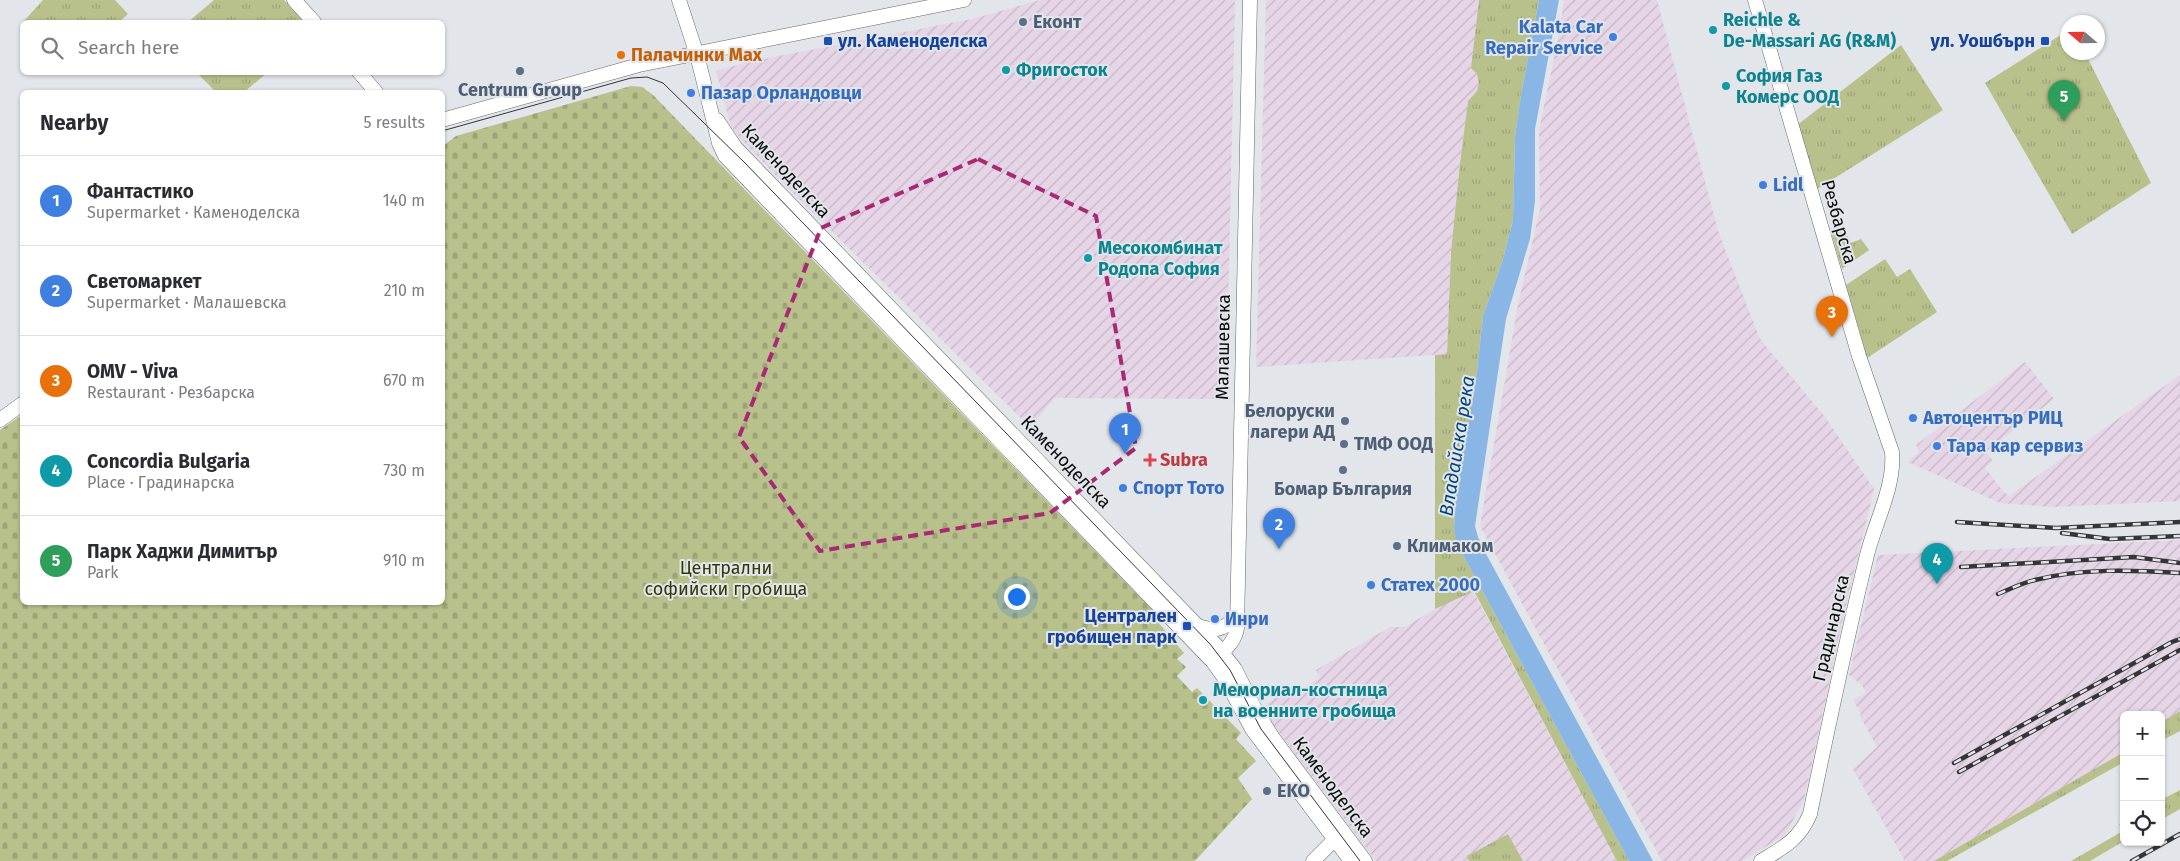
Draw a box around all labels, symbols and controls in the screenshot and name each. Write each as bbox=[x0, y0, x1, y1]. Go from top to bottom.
place label: Reichle & De-Massari AG (R&M) bbox=[1723, 9, 1896, 52]
place label: Еконт bbox=[1033, 11, 1082, 33]
north arrow bbox=[2060, 15, 2105, 60]
marker: Еконт bbox=[1017, 16, 1029, 28]
place label: Kalata Car Repair Service bbox=[1485, 16, 1604, 59]
search box bbox=[20, 20, 445, 75]
marker: Reichle & De-Massari AG (R&M) bbox=[1707, 24, 1719, 36]
place label: ул. Каменоделска bbox=[837, 30, 988, 52]
place label: ул. Уошбърн bbox=[1930, 30, 2035, 52]
marker: Kalata Car Repair Service bbox=[1607, 31, 1619, 43]
icon: search bbox=[38, 34, 66, 62]
marker: ул. Каменоделска bbox=[822, 35, 834, 47]
marker: ул. Уошбърн bbox=[2039, 35, 2051, 47]
text: Search here bbox=[78, 36, 179, 59]
place label: Палачинки Max bbox=[631, 44, 763, 66]
marker: Палачинки Max bbox=[615, 49, 627, 61]
place label: Фригосток bbox=[1016, 59, 1108, 81]
marker: Фригосток bbox=[1000, 64, 1012, 76]
marker: Centrum Group bbox=[514, 65, 526, 77]
place label: София Газ Комерс ООД bbox=[1736, 65, 1840, 108]
place label: Centrum Group bbox=[458, 79, 582, 101]
marker: София Газ Комерс ООД bbox=[1720, 80, 1732, 92]
pin: 5 bbox=[2048, 80, 2080, 121]
place label: Пазар Орландовци bbox=[701, 82, 862, 104]
marker: Пазар Орландовци bbox=[685, 87, 697, 99]
text: Nearby bbox=[40, 110, 108, 136]
text: 5 results bbox=[364, 113, 425, 132]
street label: Каменоделска bbox=[737, 119, 835, 223]
place label: Lidl bbox=[1773, 174, 1804, 196]
street label: Резбарска bbox=[1817, 177, 1861, 267]
marker: Lidl bbox=[1757, 179, 1769, 191]
text: Фантастико bbox=[87, 180, 194, 203]
text: 1 bbox=[52, 191, 60, 210]
text: 140 m bbox=[383, 191, 425, 210]
text: Supermarket · Каменоделска bbox=[87, 203, 300, 222]
place label: Месокомбинат Родопа София bbox=[1098, 237, 1223, 280]
marker: Месокомбинат Родопа София bbox=[1082, 252, 1094, 264]
text: Светомаркет bbox=[87, 270, 201, 293]
text: 2 bbox=[52, 281, 60, 300]
text: 210 m bbox=[384, 281, 425, 300]
text: Supermarket · Малашевска bbox=[87, 293, 287, 312]
street label: Малашевска bbox=[1211, 294, 1235, 400]
pin: 3 bbox=[1816, 296, 1848, 337]
text: OMV - Viva bbox=[87, 360, 178, 383]
text: 3 bbox=[52, 371, 60, 390]
text: 670 m bbox=[383, 371, 425, 390]
water label: Владайска река bbox=[1435, 374, 1479, 518]
text: Restaurant · Резбарска bbox=[87, 383, 255, 402]
place label: Белоруски лагери АД bbox=[1245, 400, 1336, 443]
place label: Автоцентър РИЦ bbox=[1922, 407, 2063, 429]
street label: Каменоделска bbox=[1016, 411, 1116, 513]
marker: Автоцентър РИЦ bbox=[1907, 412, 1919, 424]
pin: 1 bbox=[1109, 413, 1141, 454]
marker: Белоруски лагери АД bbox=[1339, 415, 1351, 427]
place label: ТМФ ООД bbox=[1354, 433, 1434, 455]
place label: Тара кар сервиз bbox=[1947, 435, 2083, 457]
marker: ТМФ ООД bbox=[1338, 438, 1350, 450]
marker: Тара кар сервиз bbox=[1931, 440, 1943, 452]
place label: Subra bbox=[1160, 449, 1208, 471]
text: Concordia Bulgaria bbox=[87, 450, 250, 473]
marker: Subra bbox=[1144, 454, 1156, 466]
text: 4 bbox=[51, 461, 61, 480]
text: 730 m bbox=[383, 461, 425, 480]
marker: Бомар България bbox=[1337, 464, 1349, 476]
text: Place · Градинарска bbox=[87, 473, 235, 492]
place label: Спорт Тото bbox=[1133, 477, 1225, 499]
place label: Бомар България bbox=[1274, 478, 1412, 500]
marker: Спорт Тото bbox=[1117, 482, 1129, 494]
pin: 2 bbox=[1263, 508, 1295, 549]
place label: Климаком bbox=[1407, 535, 1493, 557]
text: Парк Хаджи Димитър bbox=[87, 540, 278, 563]
marker: Климаком bbox=[1391, 540, 1403, 552]
pin: 4 bbox=[1921, 543, 1953, 584]
text: 5 bbox=[52, 551, 60, 570]
text: 910 m bbox=[383, 551, 425, 570]
park label: Централни софийски гробища bbox=[645, 557, 807, 600]
text: Park bbox=[87, 563, 119, 582]
street label: Градинарска bbox=[1808, 572, 1854, 684]
place label: Статех 2000 bbox=[1381, 574, 1480, 596]
marker: Статех 2000 bbox=[1365, 579, 1377, 591]
your location bbox=[1004, 584, 1030, 610]
place label: Централен гробищен парк bbox=[1047, 605, 1177, 648]
place label: Инри bbox=[1225, 608, 1269, 630]
marker: Инри bbox=[1209, 613, 1221, 625]
marker: Централен гробищен парк bbox=[1181, 620, 1193, 632]
place label: Мемориал-костница на военните гробища bbox=[1213, 679, 1396, 722]
marker: Мемориал-костница на военните гробища bbox=[1197, 694, 1209, 706]
map controls bbox=[2120, 711, 2165, 846]
button: + bbox=[2120, 711, 2165, 756]
street label: Каменоделска bbox=[1288, 732, 1378, 842]
button: − bbox=[2120, 756, 2165, 801]
place label: EKO bbox=[1277, 780, 1310, 802]
marker: EKO bbox=[1261, 785, 1273, 797]
button: locate bbox=[2120, 801, 2165, 846]

